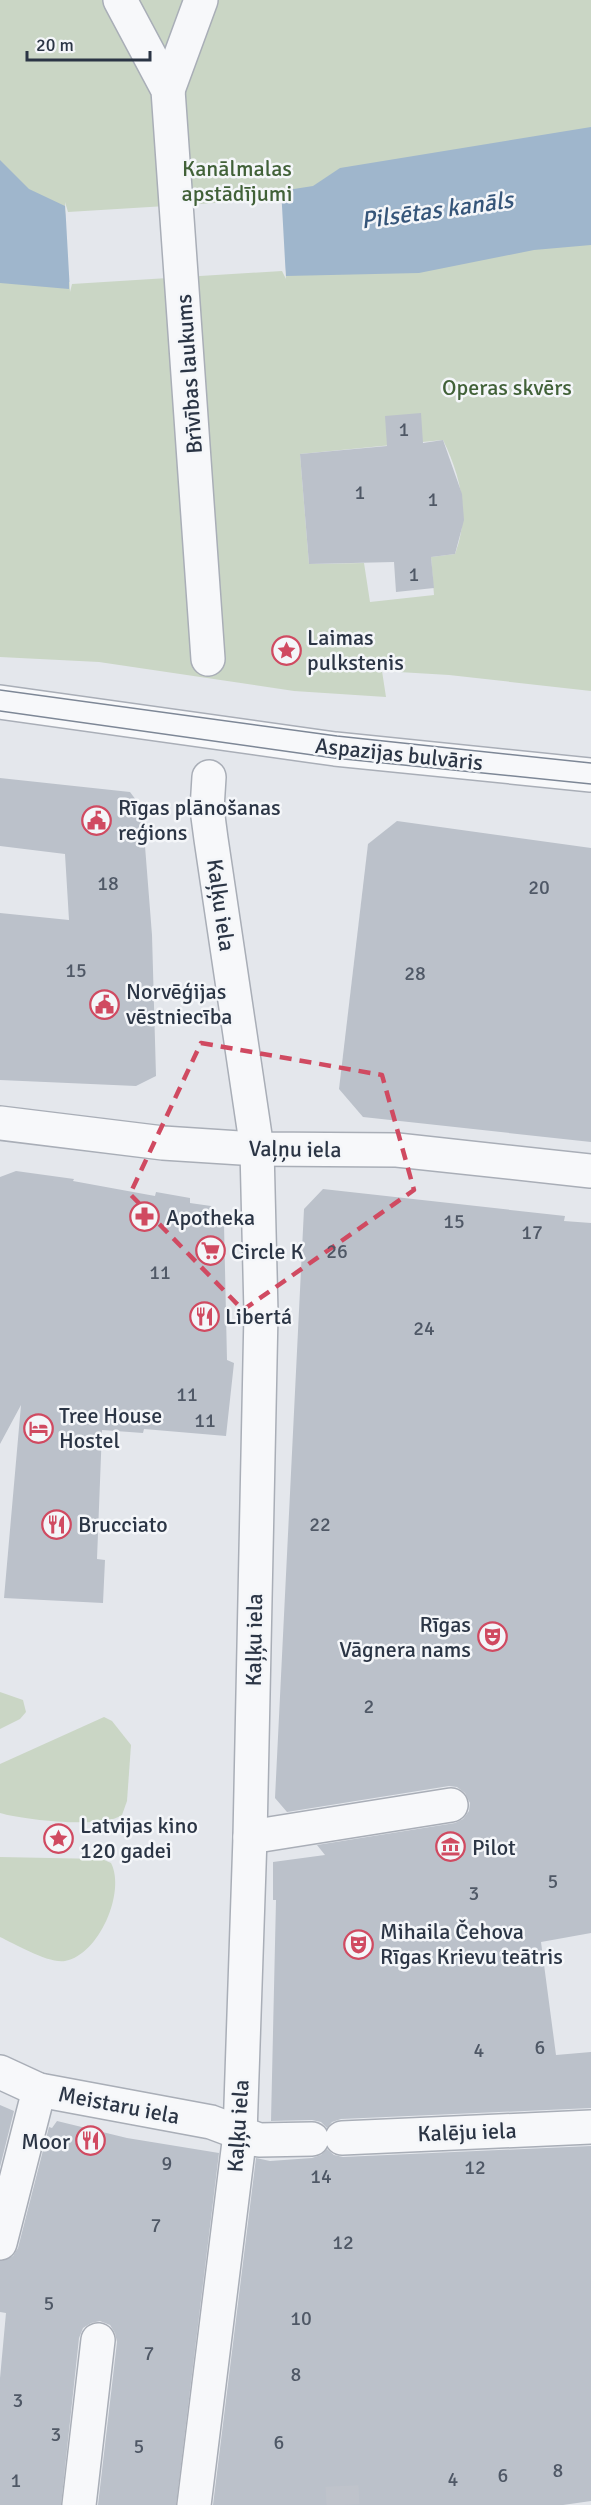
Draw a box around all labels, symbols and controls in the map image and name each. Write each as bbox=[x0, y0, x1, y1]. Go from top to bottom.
scale bar bbox=[27, 24, 150, 62]
text: 20 m bbox=[36, 34, 74, 56]
park label: Kanālmalas apstādījumi bbox=[182, 155, 292, 207]
water label: Pilsētas kanāls bbox=[359, 184, 517, 236]
street label: Brīvības laukums bbox=[170, 293, 208, 455]
park label: Operas skvērs bbox=[442, 374, 572, 401]
house number: 1 bbox=[399, 417, 409, 442]
house number: 1 bbox=[355, 480, 365, 505]
house number: 1 bbox=[428, 487, 438, 512]
house number: 1 bbox=[409, 562, 419, 587]
place label: Laimas pulkstenis bbox=[307, 624, 404, 676]
place icon: Laimas pulkstenis bbox=[270, 634, 302, 666]
street label: Aspazijas bulvāris bbox=[314, 732, 484, 776]
place label: Rīgas plānošanas reģions bbox=[118, 794, 281, 846]
public building icon: Rīgas plānošanas reģions bbox=[81, 804, 113, 836]
street label: Kaļķu iela bbox=[201, 857, 241, 953]
house number: 18 bbox=[97, 871, 119, 896]
house number: 20 bbox=[528, 875, 550, 900]
house number: 15 bbox=[65, 958, 87, 983]
house number: 28 bbox=[404, 961, 426, 986]
place label: Norvēģijas vēstniecība bbox=[126, 978, 232, 1030]
public building icon: Norvēģijas vēstniecība bbox=[89, 988, 121, 1020]
street label: Vaļņu iela bbox=[248, 1135, 342, 1163]
pharmacy icon: Apotheka bbox=[129, 1201, 161, 1233]
place label: Apotheka bbox=[166, 1204, 255, 1231]
house number: 15 bbox=[443, 1209, 465, 1234]
house number: 17 bbox=[521, 1220, 543, 1245]
supermarket icon: Circle K bbox=[194, 1235, 226, 1267]
place label: Circle K bbox=[231, 1238, 304, 1265]
house number: 26 bbox=[326, 1239, 348, 1264]
house number: 11 bbox=[149, 1260, 171, 1285]
restaurant icon: Libertá bbox=[188, 1300, 220, 1332]
place label: Libertá bbox=[225, 1303, 292, 1330]
house number: 24 bbox=[413, 1316, 435, 1341]
house number: 11 bbox=[176, 1382, 198, 1407]
place label: Tree House Hostel bbox=[59, 1402, 162, 1454]
house number: 11 bbox=[194, 1408, 216, 1433]
hotel icon: Tree House Hostel bbox=[22, 1412, 54, 1444]
restaurant icon: Brucciato bbox=[41, 1508, 73, 1540]
place label: Brucciato bbox=[78, 1511, 168, 1538]
house number: 22 bbox=[309, 1512, 331, 1537]
street label: Kaļķu iela bbox=[240, 1593, 268, 1687]
place label: Rīgas Vāgnera nams bbox=[339, 1611, 471, 1663]
theatre icon: Rīgas Vāgnera nams bbox=[476, 1621, 508, 1653]
house number: 2 bbox=[364, 1694, 374, 1719]
place label: Latvijas kino 120 gadei bbox=[80, 1812, 198, 1864]
place icon: Latvijas kino 120 gadei bbox=[43, 1822, 75, 1854]
museum icon: Pilot bbox=[435, 1831, 467, 1863]
place label: Pilot bbox=[472, 1834, 516, 1861]
house number: 5 bbox=[548, 1869, 558, 1894]
house number: 3 bbox=[469, 1881, 479, 1906]
place label: Mihaila Čehova Rīgas Krievu teātris bbox=[380, 1918, 563, 1970]
theatre icon: Mihaila Čehova Rīgas Krievu teātris bbox=[343, 1928, 375, 1960]
house number: 6 bbox=[535, 2035, 545, 2060]
house number: 4 bbox=[474, 2038, 485, 2063]
street label: Kaļķu iela bbox=[221, 2079, 255, 2173]
street label: Meistaru iela bbox=[56, 2080, 182, 2130]
street label: Kalēju iela bbox=[417, 2117, 517, 2147]
restaurant icon: Moor bbox=[75, 2125, 107, 2157]
place label: Moor bbox=[21, 2128, 70, 2155]
house number: 9 bbox=[162, 2151, 172, 2176]
house number: 12 bbox=[464, 2155, 486, 2180]
house number: 14 bbox=[310, 2164, 332, 2189]
house number: 7 bbox=[151, 2213, 161, 2238]
house number: 12 bbox=[332, 2230, 354, 2255]
house number: 5 bbox=[44, 2291, 54, 2316]
house number: 10 bbox=[290, 2306, 312, 2331]
house number: 7 bbox=[144, 2341, 154, 2366]
house number: 8 bbox=[291, 2362, 301, 2387]
house number: 3 bbox=[13, 2388, 23, 2413]
house number: 3 bbox=[51, 2422, 61, 2447]
house number: 6 bbox=[274, 2430, 284, 2455]
house number: 5 bbox=[134, 2434, 144, 2459]
house number: 8 bbox=[553, 2458, 563, 2483]
house number: 6 bbox=[498, 2463, 508, 2488]
house number: 4 bbox=[448, 2467, 459, 2492]
house number: 1 bbox=[11, 2468, 21, 2493]

